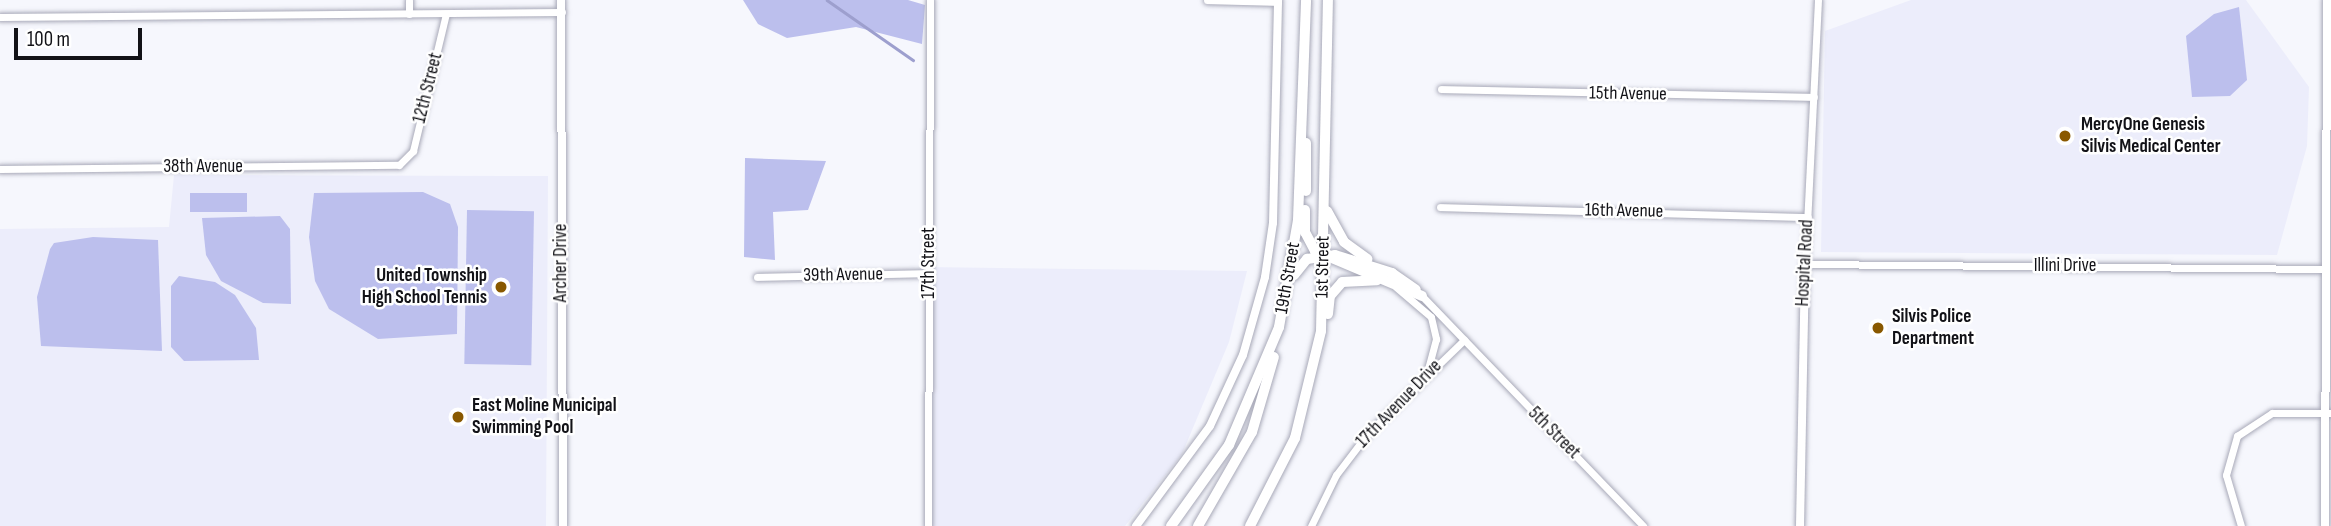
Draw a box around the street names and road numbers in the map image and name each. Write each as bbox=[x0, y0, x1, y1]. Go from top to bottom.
street label: 12th Street bbox=[408, 50, 448, 126]
street label: 15th Avenue bbox=[1589, 82, 1667, 106]
street label: 38th Avenue bbox=[163, 156, 243, 178]
street label: 16th Avenue bbox=[1585, 199, 1663, 223]
street label: Hospital Road bbox=[1791, 219, 1819, 307]
street label: Archer Drive bbox=[550, 224, 572, 302]
street label: 17th Street bbox=[918, 227, 940, 299]
street label: 1st Street bbox=[1311, 236, 1335, 298]
street label: 19th Street bbox=[1271, 240, 1305, 316]
street label: Illini Drive bbox=[2034, 255, 2096, 277]
street label: 39th Avenue bbox=[803, 263, 883, 287]
street label: 17th Avenue Drive bbox=[1351, 355, 1447, 453]
street label: 5th Street bbox=[1523, 402, 1585, 464]

